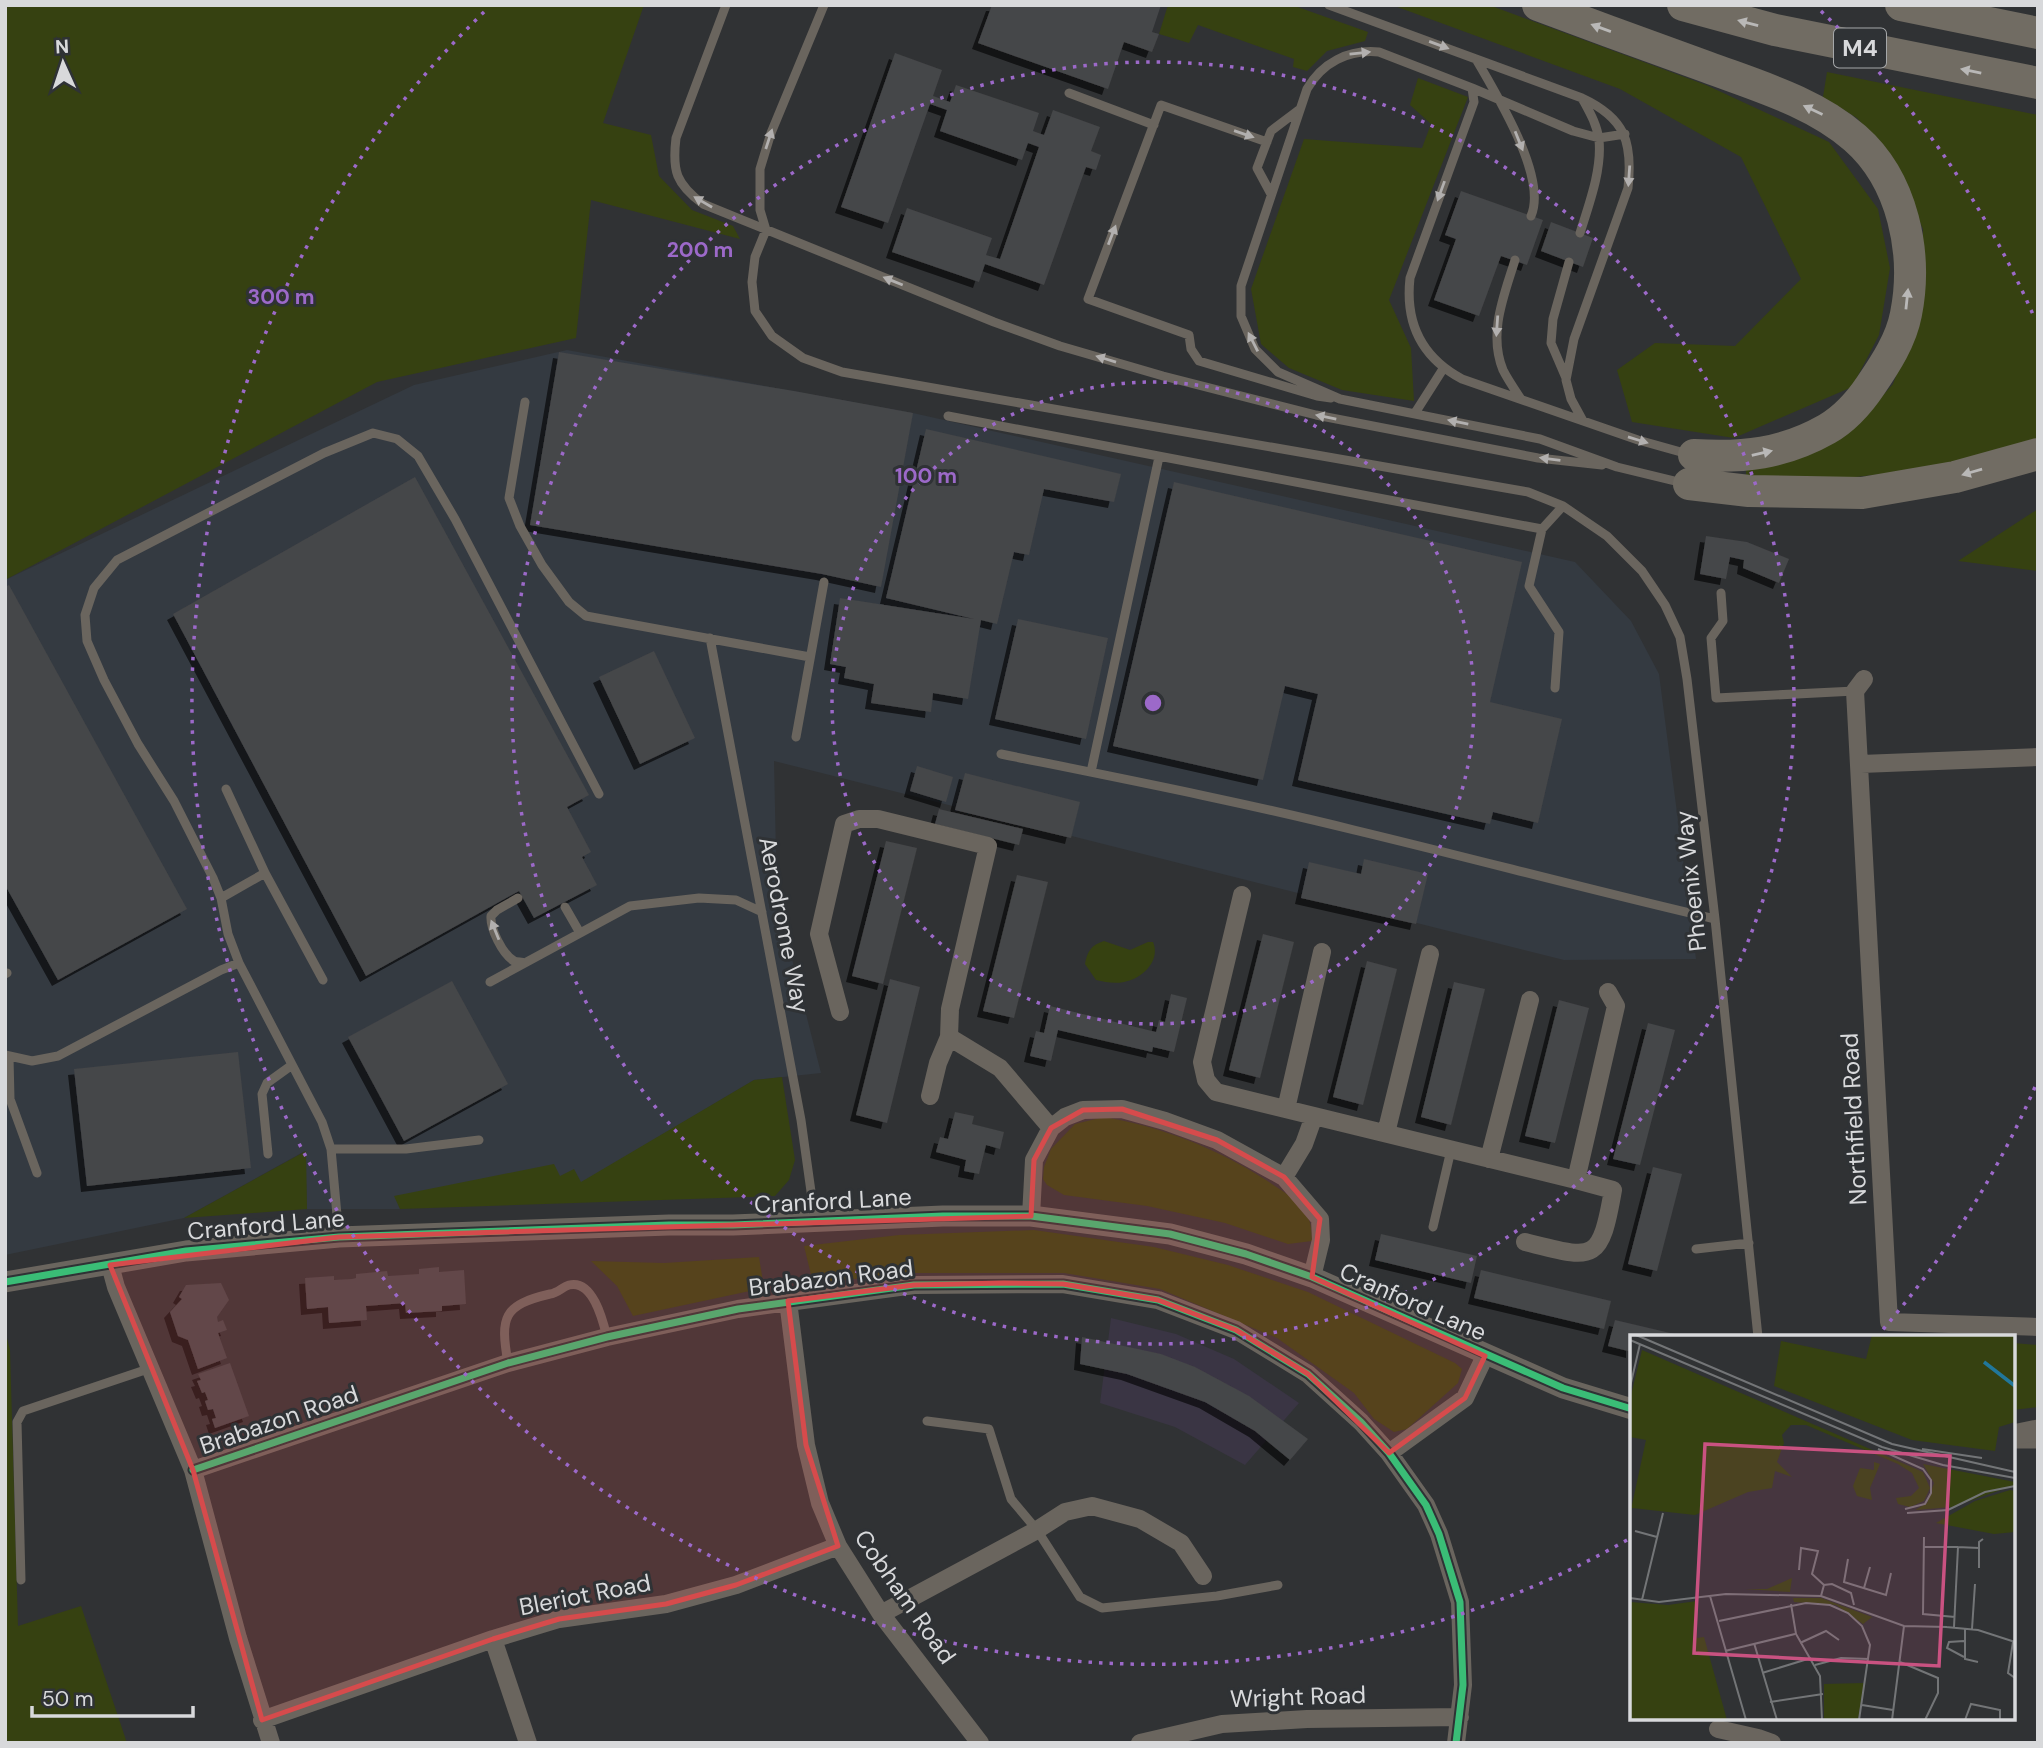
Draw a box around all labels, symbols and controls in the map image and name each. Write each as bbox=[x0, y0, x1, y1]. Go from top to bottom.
one-way arrow bbox=[1737, 17, 1759, 28]
one-way arrow bbox=[1590, 22, 1611, 33]
north arrow bbox=[28, 28, 98, 98]
road number: M4 bbox=[1834, 28, 1886, 68]
text: N bbox=[55, 34, 70, 59]
one-way arrow bbox=[1429, 40, 1450, 51]
one-way arrow bbox=[1350, 47, 1372, 58]
one-way arrow bbox=[1960, 66, 1982, 77]
one-way arrow bbox=[1803, 104, 1823, 115]
one-way arrow bbox=[764, 128, 775, 149]
one-way arrow bbox=[1234, 129, 1255, 140]
one-way arrow bbox=[1513, 131, 1524, 152]
one-way arrow bbox=[1624, 165, 1635, 187]
one-way arrow bbox=[1435, 181, 1446, 202]
one-way arrow bbox=[694, 196, 713, 208]
one-way arrow bbox=[1107, 225, 1118, 246]
text: 200 m bbox=[667, 236, 733, 264]
one-way arrow bbox=[882, 275, 903, 286]
text: 300 m bbox=[248, 283, 314, 311]
one-way arrow bbox=[1902, 288, 1913, 310]
one-way arrow bbox=[1491, 315, 1502, 337]
one-way arrow bbox=[1248, 332, 1259, 352]
one-way arrow bbox=[1095, 354, 1116, 364]
one-way arrow bbox=[1315, 411, 1337, 422]
one-way arrow bbox=[1447, 417, 1469, 428]
one-way arrow bbox=[1628, 435, 1649, 446]
one-way arrow bbox=[1751, 448, 1773, 459]
one-way arrow bbox=[1539, 454, 1561, 465]
text: 100 m bbox=[895, 462, 957, 490]
one-way arrow bbox=[1961, 468, 1982, 478]
centre of rings bbox=[1141, 691, 1165, 715]
street label: Phoenix Way bbox=[1668, 809, 1713, 953]
street label: Aerodrome Way bbox=[752, 834, 817, 1016]
one-way arrow bbox=[490, 919, 501, 940]
street label: Northfield Road bbox=[1834, 1032, 1873, 1206]
street label: Cranford Lane bbox=[753, 1181, 913, 1220]
street label: Cranford Lane bbox=[186, 1202, 346, 1247]
street label: Brabazon Road bbox=[747, 1252, 915, 1303]
street label: Cranford Lane bbox=[1335, 1255, 1492, 1348]
inset map bbox=[1630, 1335, 2015, 1720]
street label: Brabazon Road bbox=[195, 1378, 362, 1461]
street label: Cobham Road bbox=[848, 1524, 963, 1670]
street label: Bleriot Road bbox=[516, 1567, 653, 1622]
scale bar bbox=[32, 1674, 192, 1718]
street label: Wright Road bbox=[1229, 1679, 1367, 1714]
text: 50 m bbox=[42, 1685, 93, 1713]

